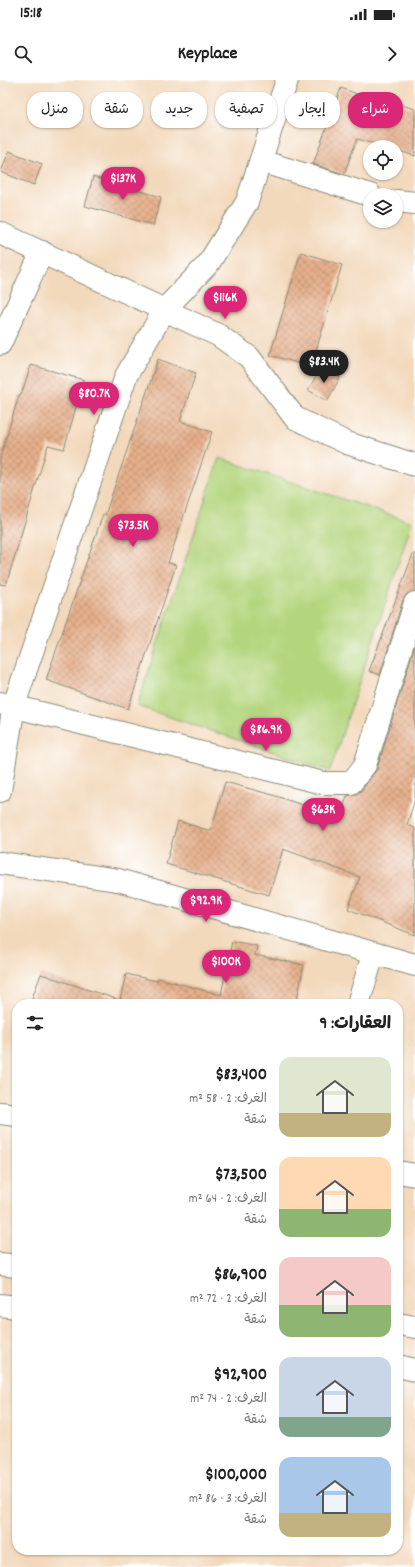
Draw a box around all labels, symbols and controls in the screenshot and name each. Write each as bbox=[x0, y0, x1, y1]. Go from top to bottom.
text: 15:18 bbox=[20, 3, 42, 25]
text: Keyplace bbox=[178, 42, 237, 67]
icon: search bbox=[12, 43, 34, 65]
icon: forward bbox=[381, 43, 403, 65]
chip: منزل bbox=[27, 92, 83, 128]
chip: شقة bbox=[91, 92, 143, 128]
chip: جديد bbox=[151, 92, 207, 128]
chip: تصفية bbox=[215, 92, 277, 128]
chip: إيجار bbox=[285, 92, 340, 128]
chip: شراء bbox=[348, 92, 403, 128]
map controls bbox=[363, 140, 403, 228]
button: locate bbox=[363, 140, 403, 180]
pin: $137K bbox=[95, 167, 151, 201]
text: $137K bbox=[110, 170, 136, 189]
button: layers bbox=[363, 188, 403, 228]
pin: $116K bbox=[197, 286, 253, 320]
text: $116K bbox=[213, 289, 237, 308]
pin: $83.4K bbox=[291, 350, 357, 384]
text: $83.4K bbox=[308, 353, 340, 372]
pin: $80.7K bbox=[61, 382, 127, 416]
text: $80.7K bbox=[78, 385, 110, 404]
pin: $73.5K bbox=[100, 514, 166, 548]
text: $73.5K bbox=[117, 517, 149, 536]
pin: $86.9K bbox=[233, 718, 299, 752]
text: $86.9K bbox=[250, 721, 282, 740]
pin: $63K bbox=[299, 798, 347, 832]
text: $63K bbox=[311, 801, 335, 820]
pin: $92.9K bbox=[173, 889, 239, 923]
text: $92.9K bbox=[190, 892, 222, 911]
pin: $100K bbox=[198, 950, 254, 984]
text: $100K bbox=[211, 953, 241, 972]
icon: filters bbox=[24, 1012, 46, 1034]
text: العقارات: 9 bbox=[320, 1013, 391, 1037]
text: $83,400 bbox=[215, 1064, 267, 1088]
icon: home bbox=[311, 1073, 359, 1121]
text: الغرف: 2 · 58 m² bbox=[189, 1090, 267, 1109]
text: شقة bbox=[244, 1111, 267, 1130]
text: $73,500 bbox=[215, 1164, 267, 1188]
icon: home bbox=[311, 1173, 359, 1221]
text: الغرف: 2 · 64 m² bbox=[189, 1190, 267, 1209]
text: شقة bbox=[244, 1211, 267, 1230]
text: $86,900 bbox=[214, 1264, 267, 1288]
icon: home bbox=[311, 1273, 359, 1321]
text: الغرف: 2 · 72 m² bbox=[190, 1290, 267, 1309]
text: شقة bbox=[244, 1311, 267, 1330]
text: $92,900 bbox=[214, 1364, 267, 1388]
icon: home bbox=[311, 1373, 359, 1421]
text: الغرف: 2 · 74 m² bbox=[190, 1390, 267, 1409]
text: شقة bbox=[244, 1411, 267, 1430]
text: $100,000 bbox=[205, 1464, 267, 1488]
icon: home bbox=[311, 1473, 359, 1521]
text: الغرف: 3 · 86 m² bbox=[189, 1490, 267, 1509]
text: شقة bbox=[244, 1511, 267, 1530]

